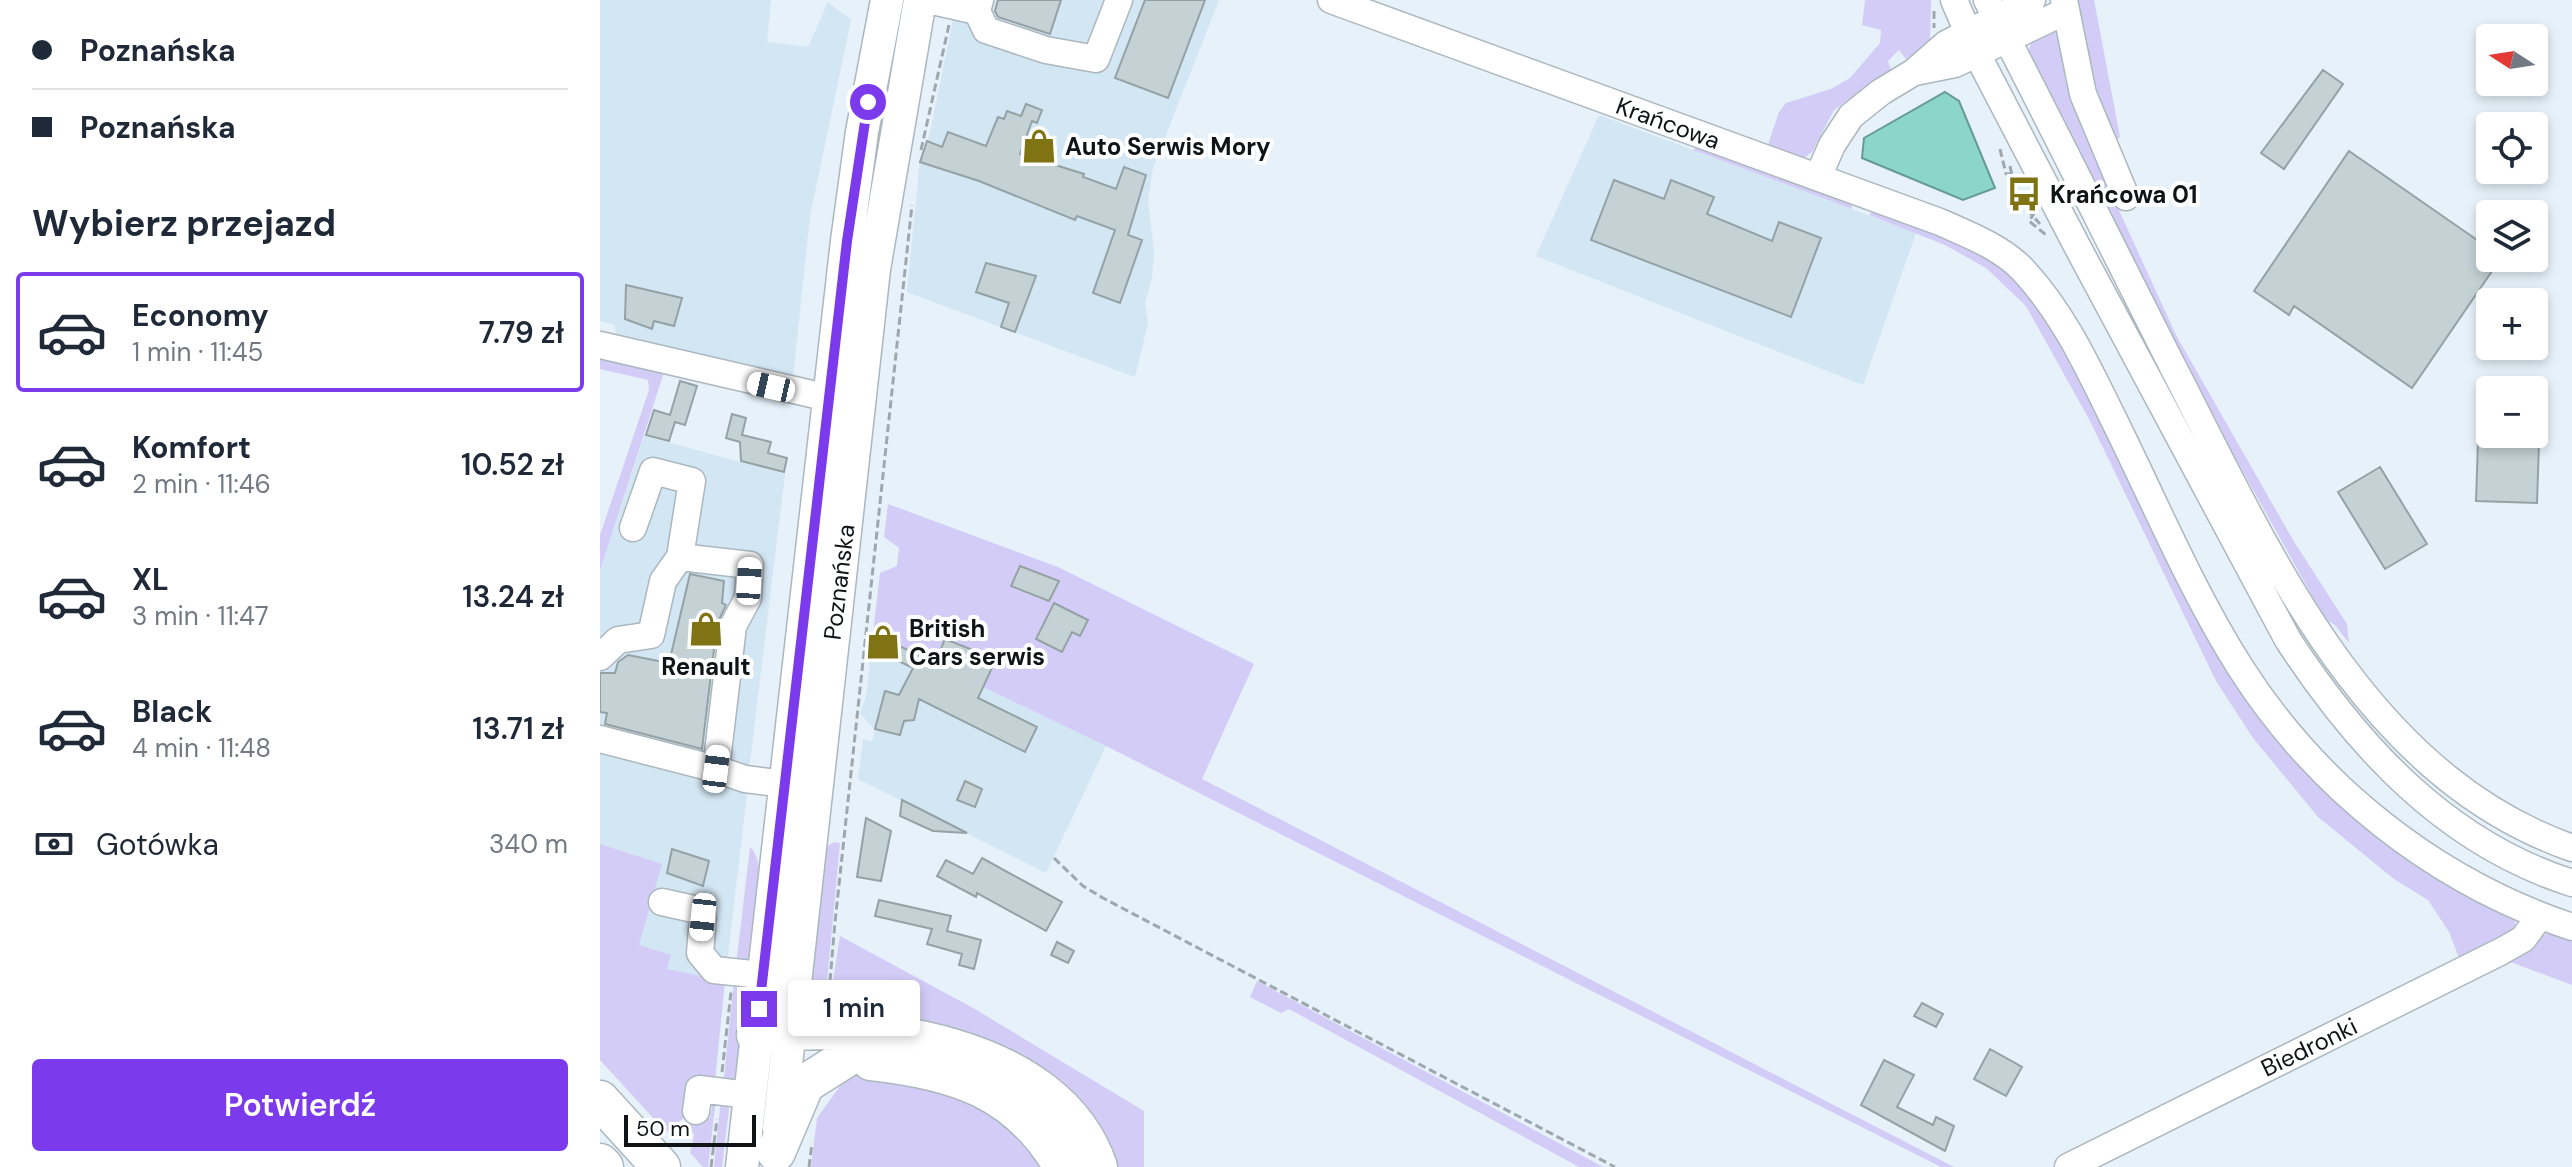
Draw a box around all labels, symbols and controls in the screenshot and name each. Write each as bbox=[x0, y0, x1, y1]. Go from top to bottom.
north arrow bbox=[2476, 24, 2548, 96]
map controls bbox=[2476, 24, 2548, 448]
text: Poznańska bbox=[80, 31, 236, 70]
route start bbox=[850, 84, 886, 120]
street label: Krańcowa bbox=[1612, 90, 1724, 156]
text: Poznańska bbox=[80, 108, 236, 147]
button: locate bbox=[2476, 112, 2548, 184]
shop icon: Auto Serwis Mory bbox=[1020, 127, 1058, 165]
place label: Auto Serwis Mory bbox=[1065, 131, 1271, 162]
bus stop icon: Krańcowa 01 bbox=[2005, 175, 2043, 213]
place label: Krańcowa 01 bbox=[2050, 179, 2198, 210]
text: Wybierz przejazd bbox=[32, 200, 336, 247]
button: layers bbox=[2476, 200, 2548, 272]
button: + bbox=[2476, 288, 2548, 360]
icon: car bbox=[36, 296, 108, 368]
text: Economy bbox=[132, 296, 269, 335]
text: 7.79 zł bbox=[479, 313, 564, 352]
text: 1 min · 11:45 bbox=[132, 335, 263, 369]
car bbox=[745, 370, 797, 404]
button: − bbox=[2476, 376, 2548, 448]
icon: car bbox=[36, 428, 108, 500]
text: Komfort bbox=[132, 428, 251, 467]
text: 10.52 zł bbox=[461, 445, 564, 484]
text: 2 min · 11:46 bbox=[132, 467, 271, 501]
street label: Poznańska bbox=[817, 522, 861, 642]
car bbox=[736, 556, 762, 606]
icon: car bbox=[36, 560, 108, 632]
text: XL bbox=[132, 560, 169, 599]
text: 13.24 zł bbox=[462, 577, 564, 616]
text: 3 min · 11:47 bbox=[132, 599, 269, 633]
shop icon: Renault bbox=[687, 610, 725, 648]
place label: British Cars serwis bbox=[909, 613, 1045, 672]
shop icon: British Cars serwis bbox=[864, 623, 902, 661]
place label: Renault bbox=[661, 651, 751, 682]
icon: car bbox=[36, 692, 108, 764]
text: Black bbox=[132, 692, 212, 731]
text: 13.71 zł bbox=[472, 709, 564, 748]
text: 4 min · 11:48 bbox=[132, 731, 271, 765]
car bbox=[701, 744, 731, 794]
icon: cash bbox=[32, 822, 76, 866]
text: Gotówka bbox=[96, 825, 219, 864]
text: 340 m bbox=[489, 827, 568, 861]
car bbox=[689, 892, 717, 942]
callout: 1 min bbox=[787, 981, 919, 1037]
route end bbox=[741, 991, 777, 1027]
text: 1 min bbox=[823, 991, 885, 1025]
street label: Biedronki bbox=[2256, 1010, 2362, 1084]
button: Potwierdź bbox=[32, 1059, 568, 1151]
scale bar bbox=[624, 1111, 756, 1147]
text: 50 m bbox=[636, 1114, 690, 1143]

